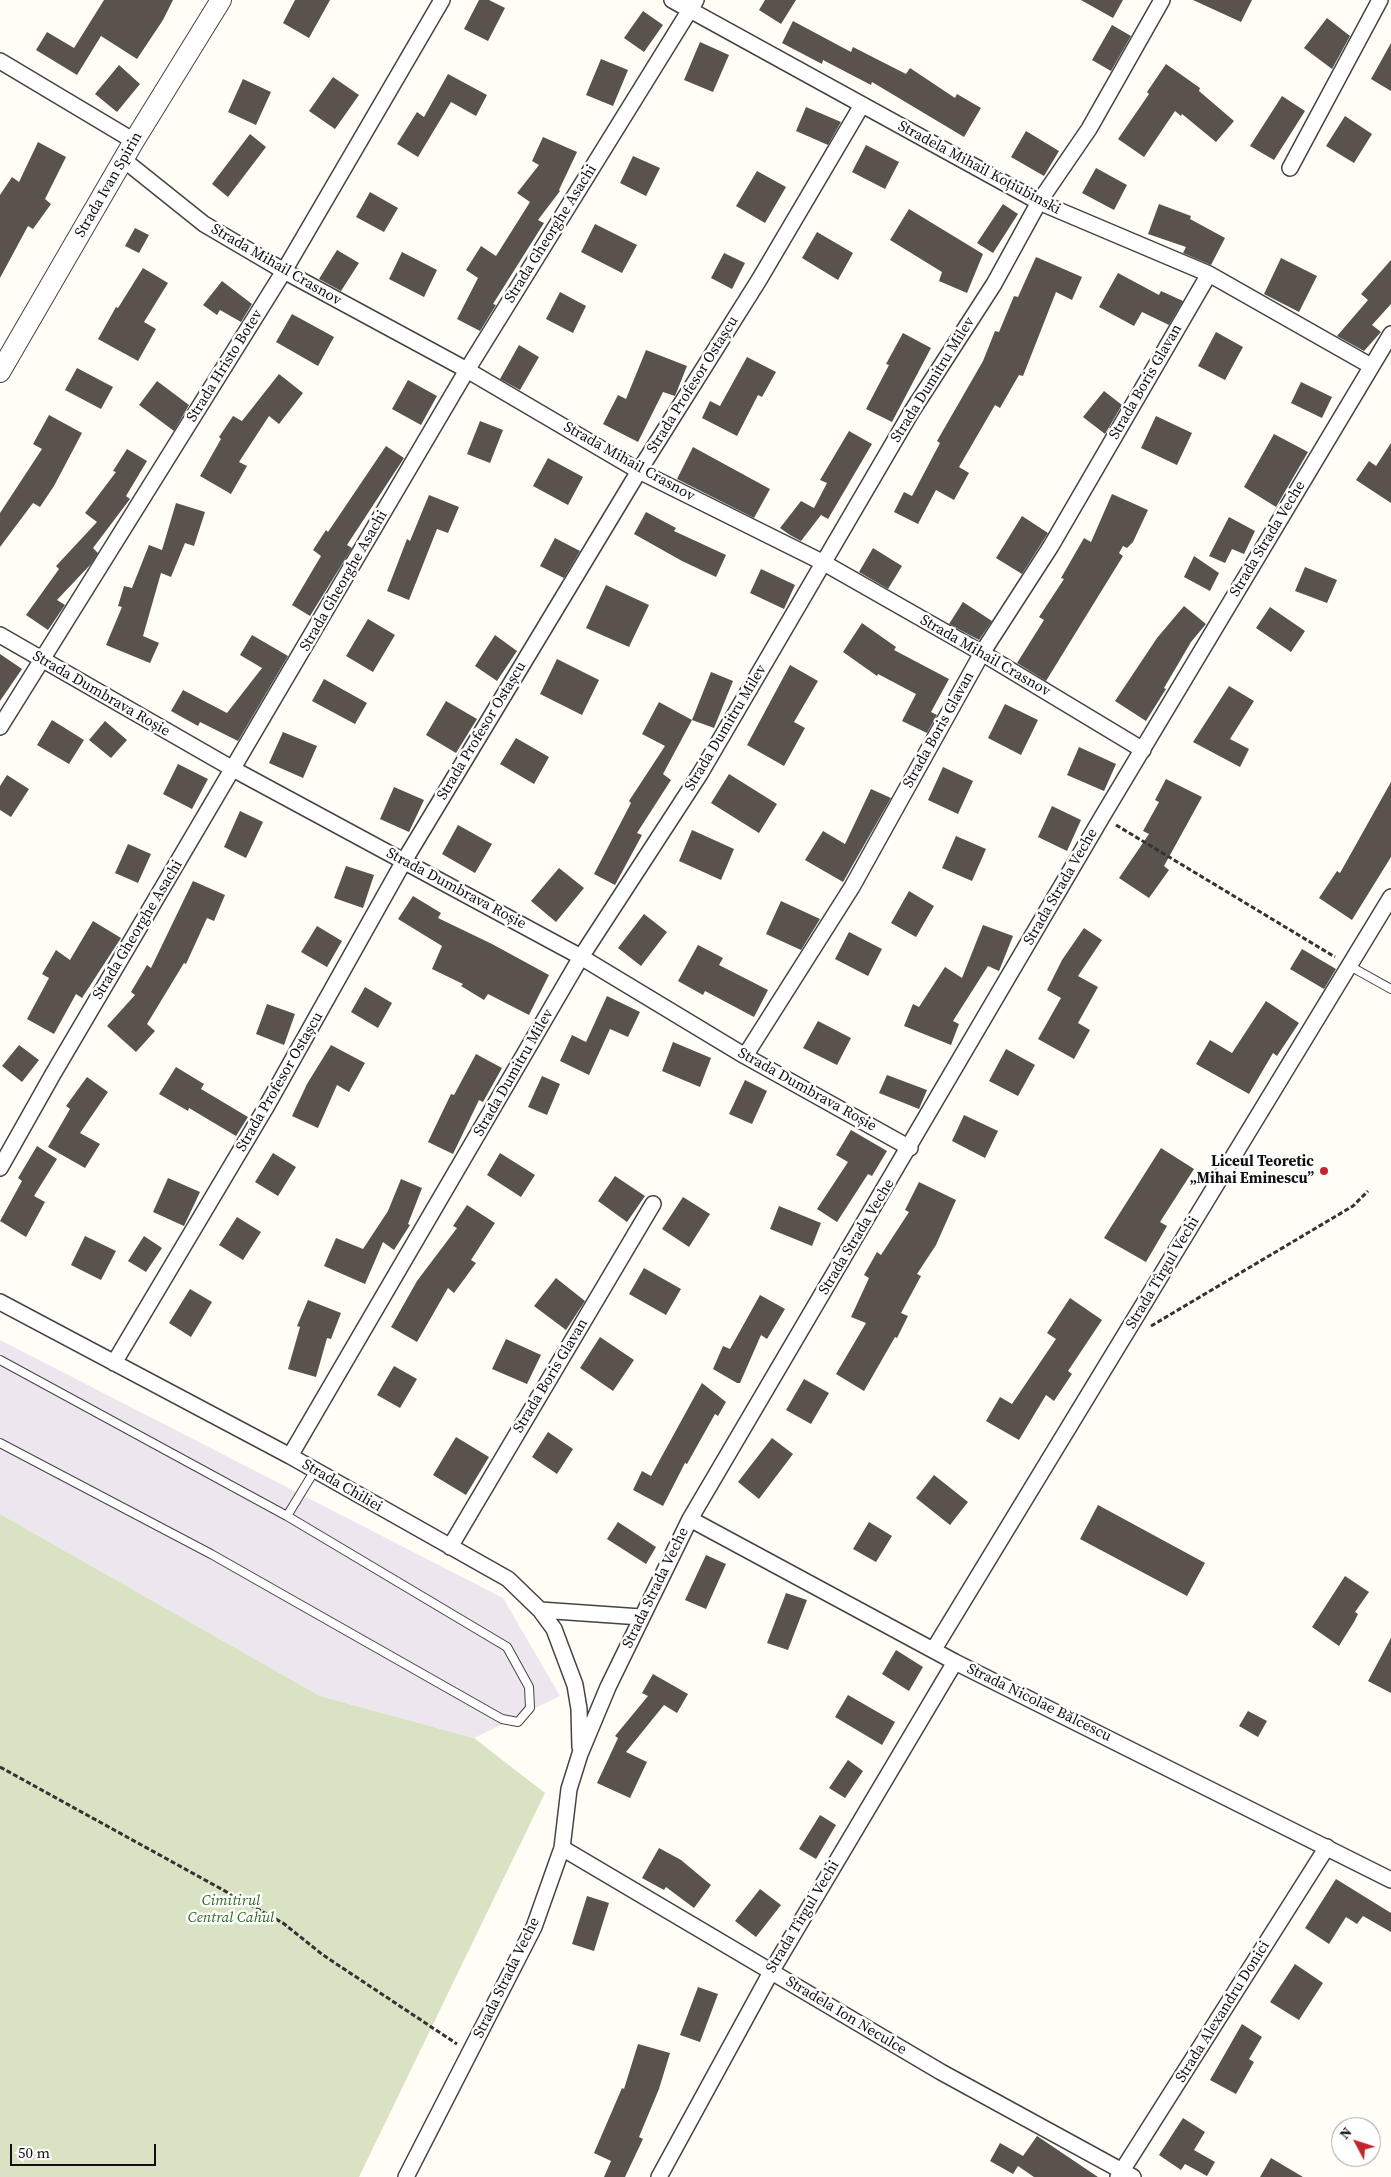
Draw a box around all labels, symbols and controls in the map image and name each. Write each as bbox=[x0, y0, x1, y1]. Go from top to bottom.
street label: Stradela Mihail Koțiubinski bbox=[894, 117, 1064, 219]
street label: Strada Ivan Spirin bbox=[72, 129, 146, 241]
street label: Strada Gheorghe Asachi bbox=[501, 162, 601, 306]
street label: Strada Mihail Crasnov bbox=[208, 220, 344, 310]
street label: Strada Hristo Botev bbox=[183, 307, 267, 425]
street label: Strada Profesor Ostașcu bbox=[643, 313, 743, 457]
street label: Strada Dumitru Milev bbox=[887, 314, 979, 446]
street label: Strada Boris Glavan bbox=[1106, 321, 1186, 443]
street label: Strada Mihail Crasnov bbox=[560, 418, 698, 506]
street label: Strada Strada Veche bbox=[1226, 478, 1310, 600]
street label: Strada Gheorghe Asachi bbox=[296, 507, 392, 655]
street label: Strada Mihail Crasnov bbox=[917, 611, 1053, 701]
street label: Strada Dumbrava Roșie bbox=[29, 647, 173, 741]
street label: Strada Profesor Ostașcu bbox=[434, 659, 530, 803]
street label: Strada Dumitru Milev bbox=[681, 662, 771, 794]
street label: Strada Boris Glavan bbox=[900, 669, 978, 791]
street label: Strada Strada Veche bbox=[1020, 825, 1102, 949]
street label: Strada Dumbrava Roșie bbox=[383, 844, 529, 934]
street label: Strada Gheorghe Asachi bbox=[89, 857, 187, 1003]
street label: Strada Dumitru Milev bbox=[470, 1006, 558, 1140]
street label: Strada Profesor Ostașcu bbox=[233, 1009, 327, 1155]
street label: Strada Dumbrava Roșie bbox=[735, 1044, 879, 1136]
place label: Liceul Teoretic „Mihai Eminescu” bbox=[1190, 1153, 1314, 1188]
marker: Liceul Teoretic „Mihai Eminescu” bbox=[1318, 1165, 1330, 1177]
street label: Strada Strada Veche bbox=[815, 1176, 899, 1298]
street label: Strada Tîrgul Vechi bbox=[1122, 1214, 1204, 1332]
street label: Strada Boris Glavan bbox=[510, 1316, 592, 1436]
street label: Strada Chiliei bbox=[299, 1456, 385, 1516]
street label: Strada Strada Veche bbox=[619, 1525, 693, 1651]
street label: Strada Nicolae Bălcescu bbox=[964, 1660, 1114, 1746]
street label: Strada Tîrgul Vechi bbox=[762, 1858, 844, 1976]
park label: Cimitirul Central Cahul bbox=[188, 1892, 274, 1927]
street label: Strada Strada Veche bbox=[470, 1915, 544, 2041]
street label: Strada Alexandru Donici bbox=[1172, 1938, 1274, 2086]
street label: Stradela Ion Neculce bbox=[782, 1973, 910, 2059]
north arrow bbox=[1331, 2117, 1381, 2167]
text: N bbox=[1334, 2123, 1356, 2143]
scale bar bbox=[12, 2134, 159, 2166]
text: 50 m bbox=[18, 2142, 50, 2163]

